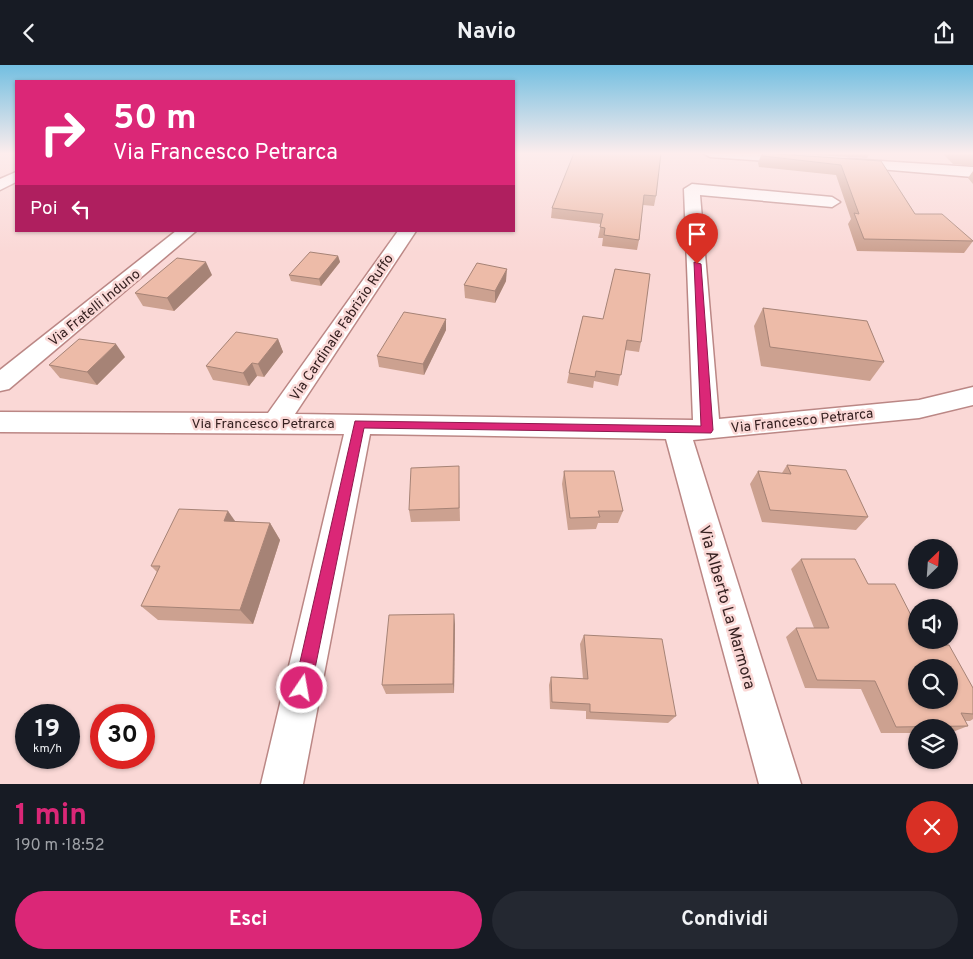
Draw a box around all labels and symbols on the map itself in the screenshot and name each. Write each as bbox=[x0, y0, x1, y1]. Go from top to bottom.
pin bbox=[676, 213, 718, 264]
street label: Via Cardinale Fabrizio Ruffo bbox=[287, 251, 398, 404]
street label: Via Fratelli Induno bbox=[46, 266, 144, 350]
street label: Via Francesco Petrarca bbox=[730, 406, 874, 437]
street label: Via Francesco Petrarca bbox=[191, 416, 335, 433]
street label: Via Alberto La Marmora bbox=[693, 523, 759, 692]
north arrow bbox=[908, 539, 958, 589]
position arrow bbox=[275, 661, 327, 713]
speed limit sign: 30 bbox=[90, 704, 155, 769]

